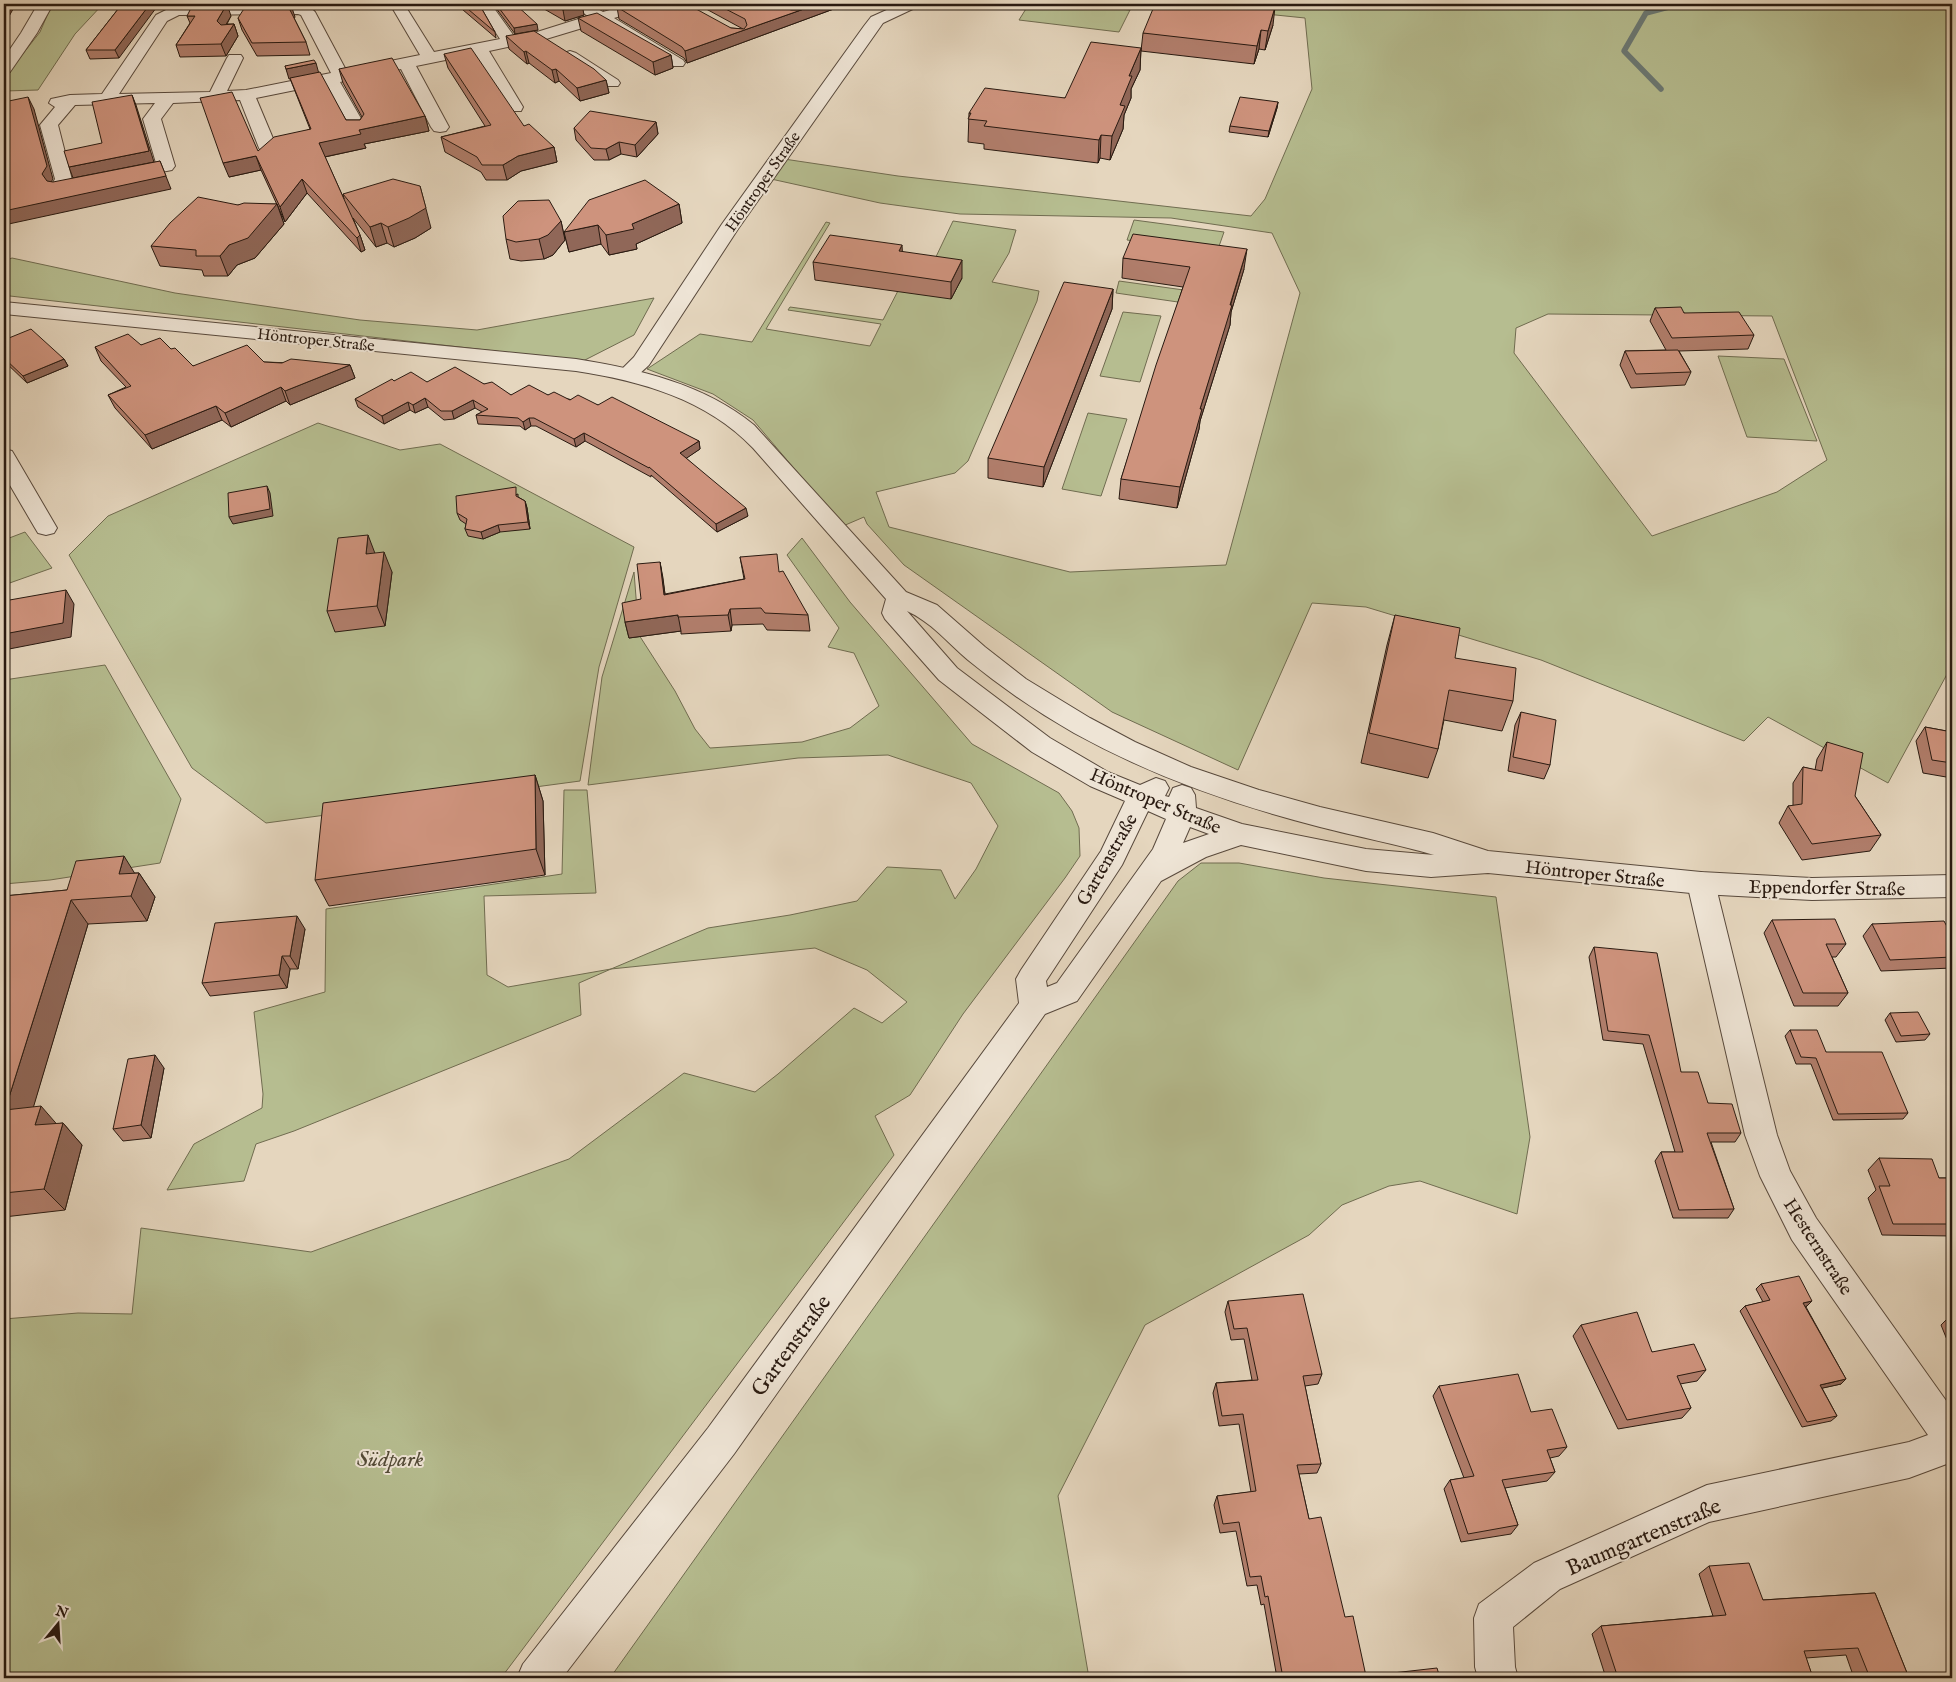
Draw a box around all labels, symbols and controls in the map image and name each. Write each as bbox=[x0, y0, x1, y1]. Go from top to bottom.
street label: Höntroper Straße bbox=[722, 128, 806, 236]
street label: Höntroper Straße bbox=[256, 325, 376, 357]
street label: Höntroper Straße bbox=[1086, 763, 1225, 840]
street label: Gartenstraße bbox=[1072, 809, 1144, 910]
street label: Höntroper Straße bbox=[1524, 856, 1666, 894]
street label: Eppendorfer Straße bbox=[1748, 876, 1906, 902]
street label: Hesternstraße bbox=[1777, 1194, 1858, 1300]
street label: Gartenstraße bbox=[745, 1290, 838, 1402]
park label: Südpark bbox=[357, 1446, 423, 1474]
street label: Baumgartenstraße bbox=[1562, 1493, 1726, 1583]
north arrow bbox=[32, 1600, 82, 1650]
text: N bbox=[52, 1602, 70, 1623]

